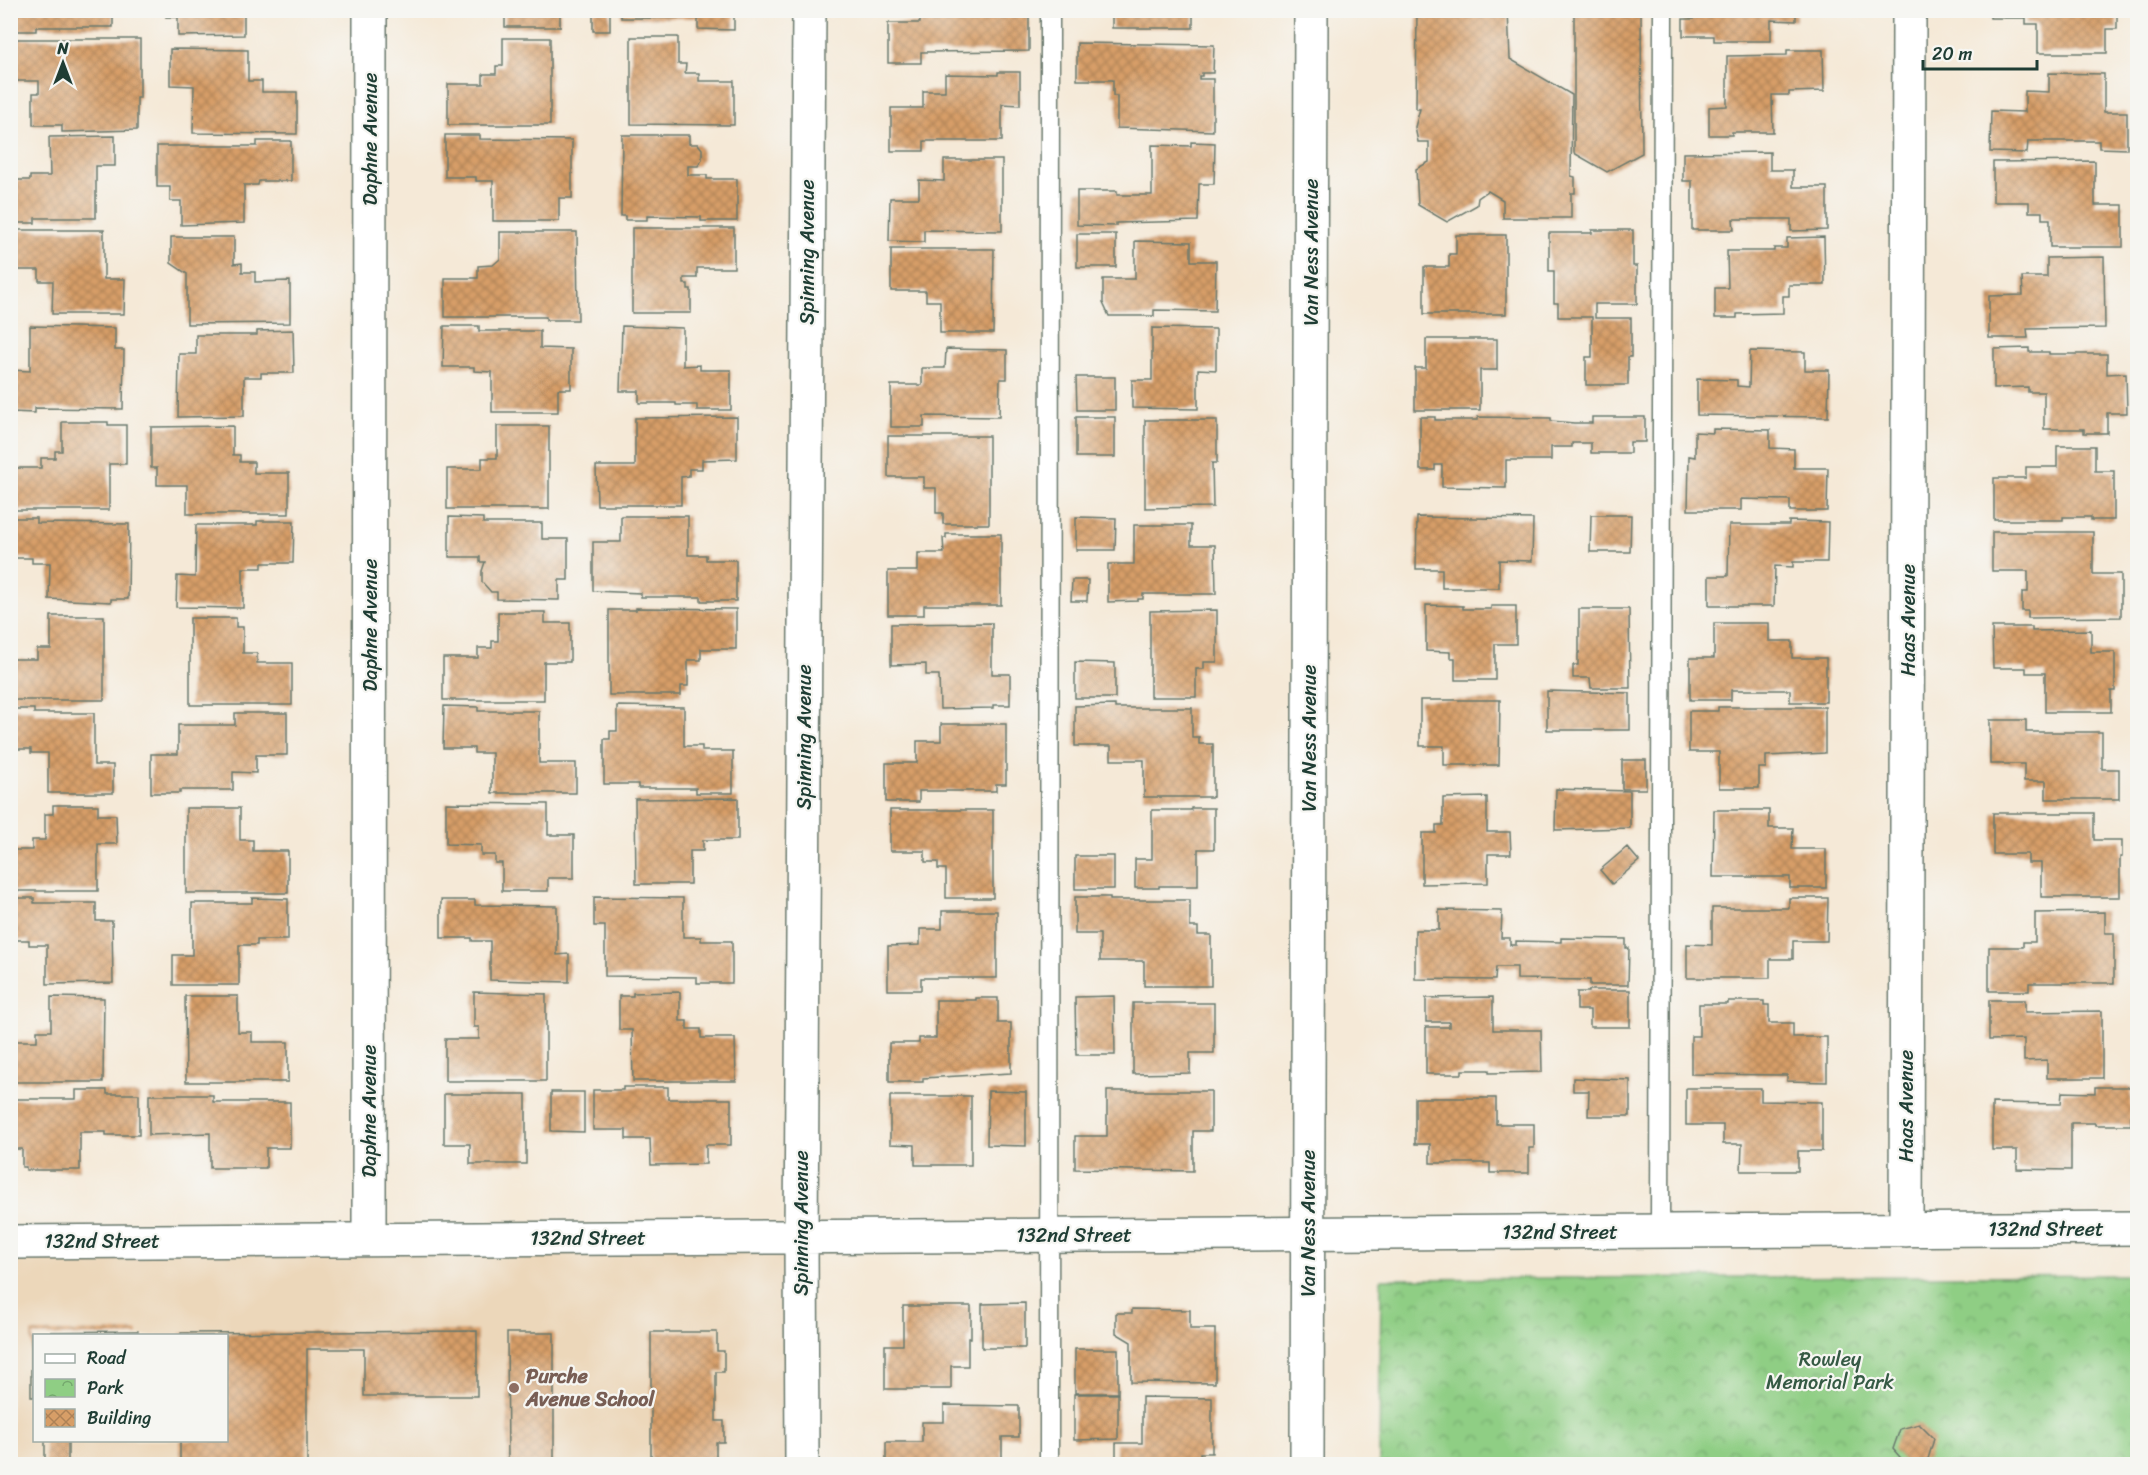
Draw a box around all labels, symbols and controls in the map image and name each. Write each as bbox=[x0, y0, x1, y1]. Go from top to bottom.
north arrow bbox=[33, 33, 93, 93]
scale bar bbox=[1923, 33, 2037, 71]
text: N bbox=[56, 34, 69, 63]
text: 20 m bbox=[1932, 38, 1972, 70]
street label: Daphne Avenue bbox=[353, 72, 388, 206]
street label: Van Ness Avenue bbox=[1294, 178, 1329, 326]
street label: Spinning Avenue bbox=[790, 179, 825, 325]
street label: Daphne Avenue bbox=[353, 558, 388, 692]
street label: Haas Avenue bbox=[1891, 564, 1926, 676]
street label: Spinning Avenue bbox=[787, 664, 822, 810]
street label: Van Ness Avenue bbox=[1292, 664, 1327, 812]
street label: Daphne Avenue bbox=[352, 1044, 387, 1178]
street label: Haas Avenue bbox=[1889, 1050, 1924, 1162]
street label: Van Ness Avenue bbox=[1291, 1149, 1326, 1297]
street label: Spinning Avenue bbox=[784, 1150, 819, 1296]
street label: 132nd Street bbox=[1988, 1212, 2104, 1247]
street label: 132nd Street bbox=[1502, 1215, 1618, 1250]
street label: 132nd Street bbox=[1016, 1218, 1132, 1253]
street label: 132nd Street bbox=[530, 1221, 646, 1256]
street label: 132nd Street bbox=[44, 1224, 160, 1259]
legend bbox=[33, 1334, 228, 1442]
text: Road bbox=[87, 1342, 127, 1374]
park label: Rowley Memorial Park bbox=[1766, 1342, 1894, 1400]
place label: Purche Avenue School bbox=[525, 1359, 655, 1417]
text: Park bbox=[87, 1372, 124, 1404]
marker: Purche Avenue School bbox=[507, 1381, 521, 1395]
text: Building bbox=[87, 1402, 151, 1434]

